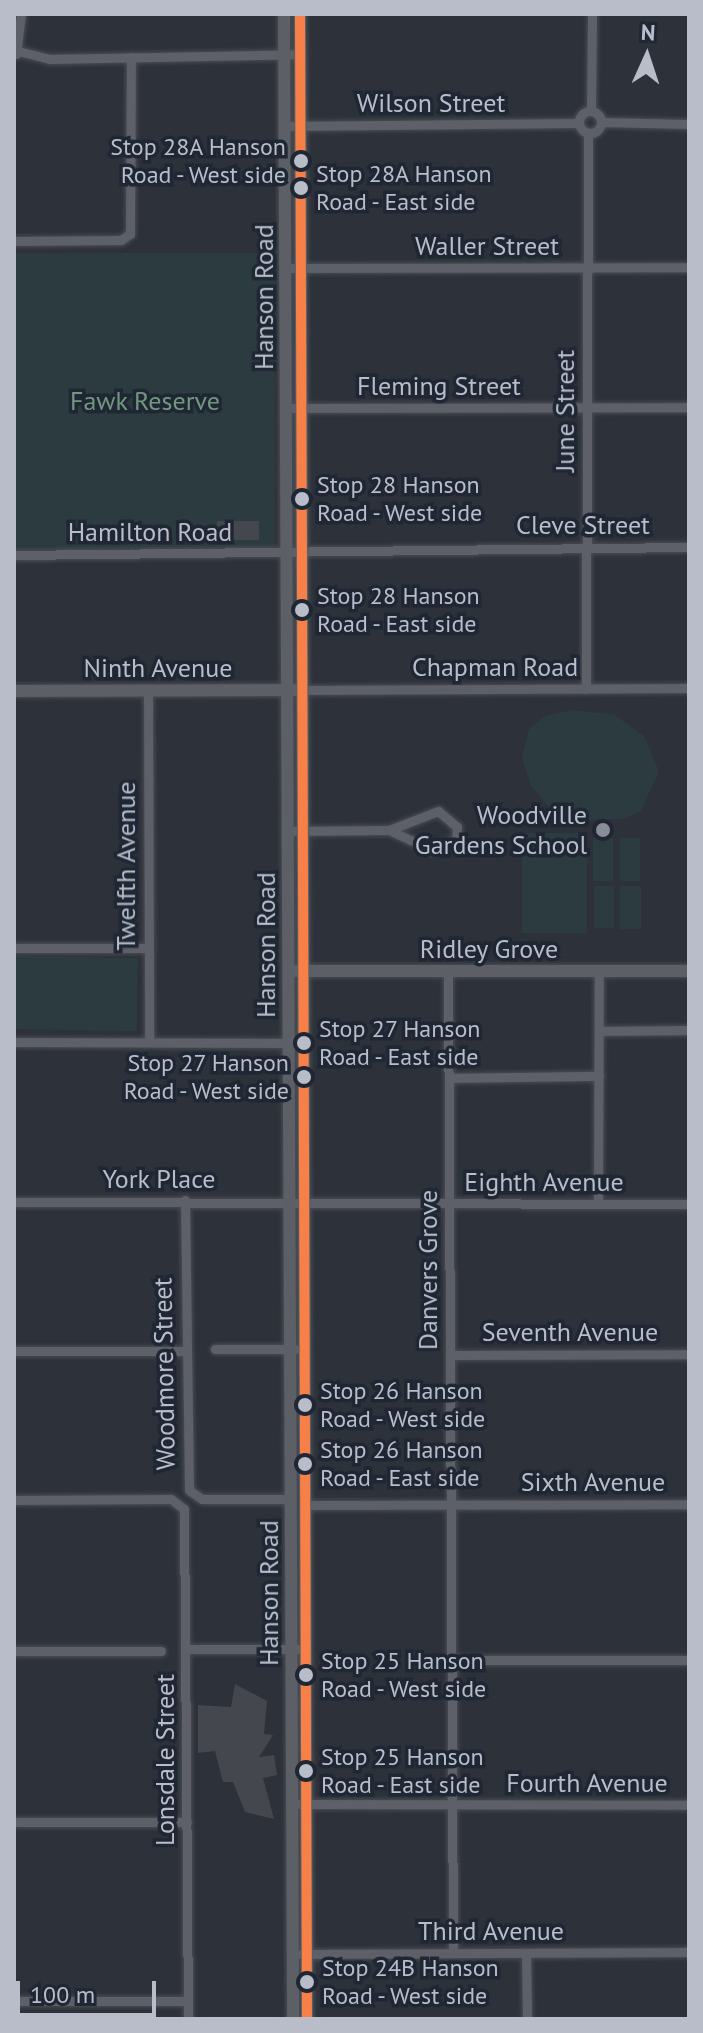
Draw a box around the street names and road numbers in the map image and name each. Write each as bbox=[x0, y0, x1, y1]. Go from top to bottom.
street label: Wilson Street bbox=[357, 87, 505, 119]
street label: Hanson Road bbox=[248, 224, 280, 370]
street label: Waller Street bbox=[415, 230, 559, 262]
street label: June Street bbox=[549, 350, 581, 472]
street label: Fleming Street bbox=[357, 370, 521, 402]
street label: Cleve Street bbox=[516, 509, 650, 541]
street label: Hamilton Road bbox=[68, 516, 232, 548]
street label: Chapman Road bbox=[412, 651, 578, 683]
street label: Ninth Avenue bbox=[83, 652, 233, 684]
street label: Twelfth Avenue bbox=[110, 781, 142, 951]
street label: Hanson Road bbox=[250, 872, 282, 1018]
street label: Ridley Grove bbox=[419, 933, 559, 965]
street label: York Place bbox=[102, 1163, 216, 1195]
street label: Eighth Avenue bbox=[464, 1166, 624, 1198]
street label: Danvers Grove bbox=[412, 1190, 444, 1350]
street label: Woodmore Street bbox=[147, 1277, 181, 1471]
street label: Seventh Avenue bbox=[481, 1316, 659, 1348]
street label: Sixth Avenue bbox=[520, 1466, 666, 1498]
street label: Hanson Road bbox=[253, 1520, 285, 1666]
street label: Lonsdale Street bbox=[149, 1674, 181, 1846]
street label: Fourth Avenue bbox=[506, 1767, 668, 1799]
street label: Third Avenue bbox=[418, 1915, 564, 1947]

